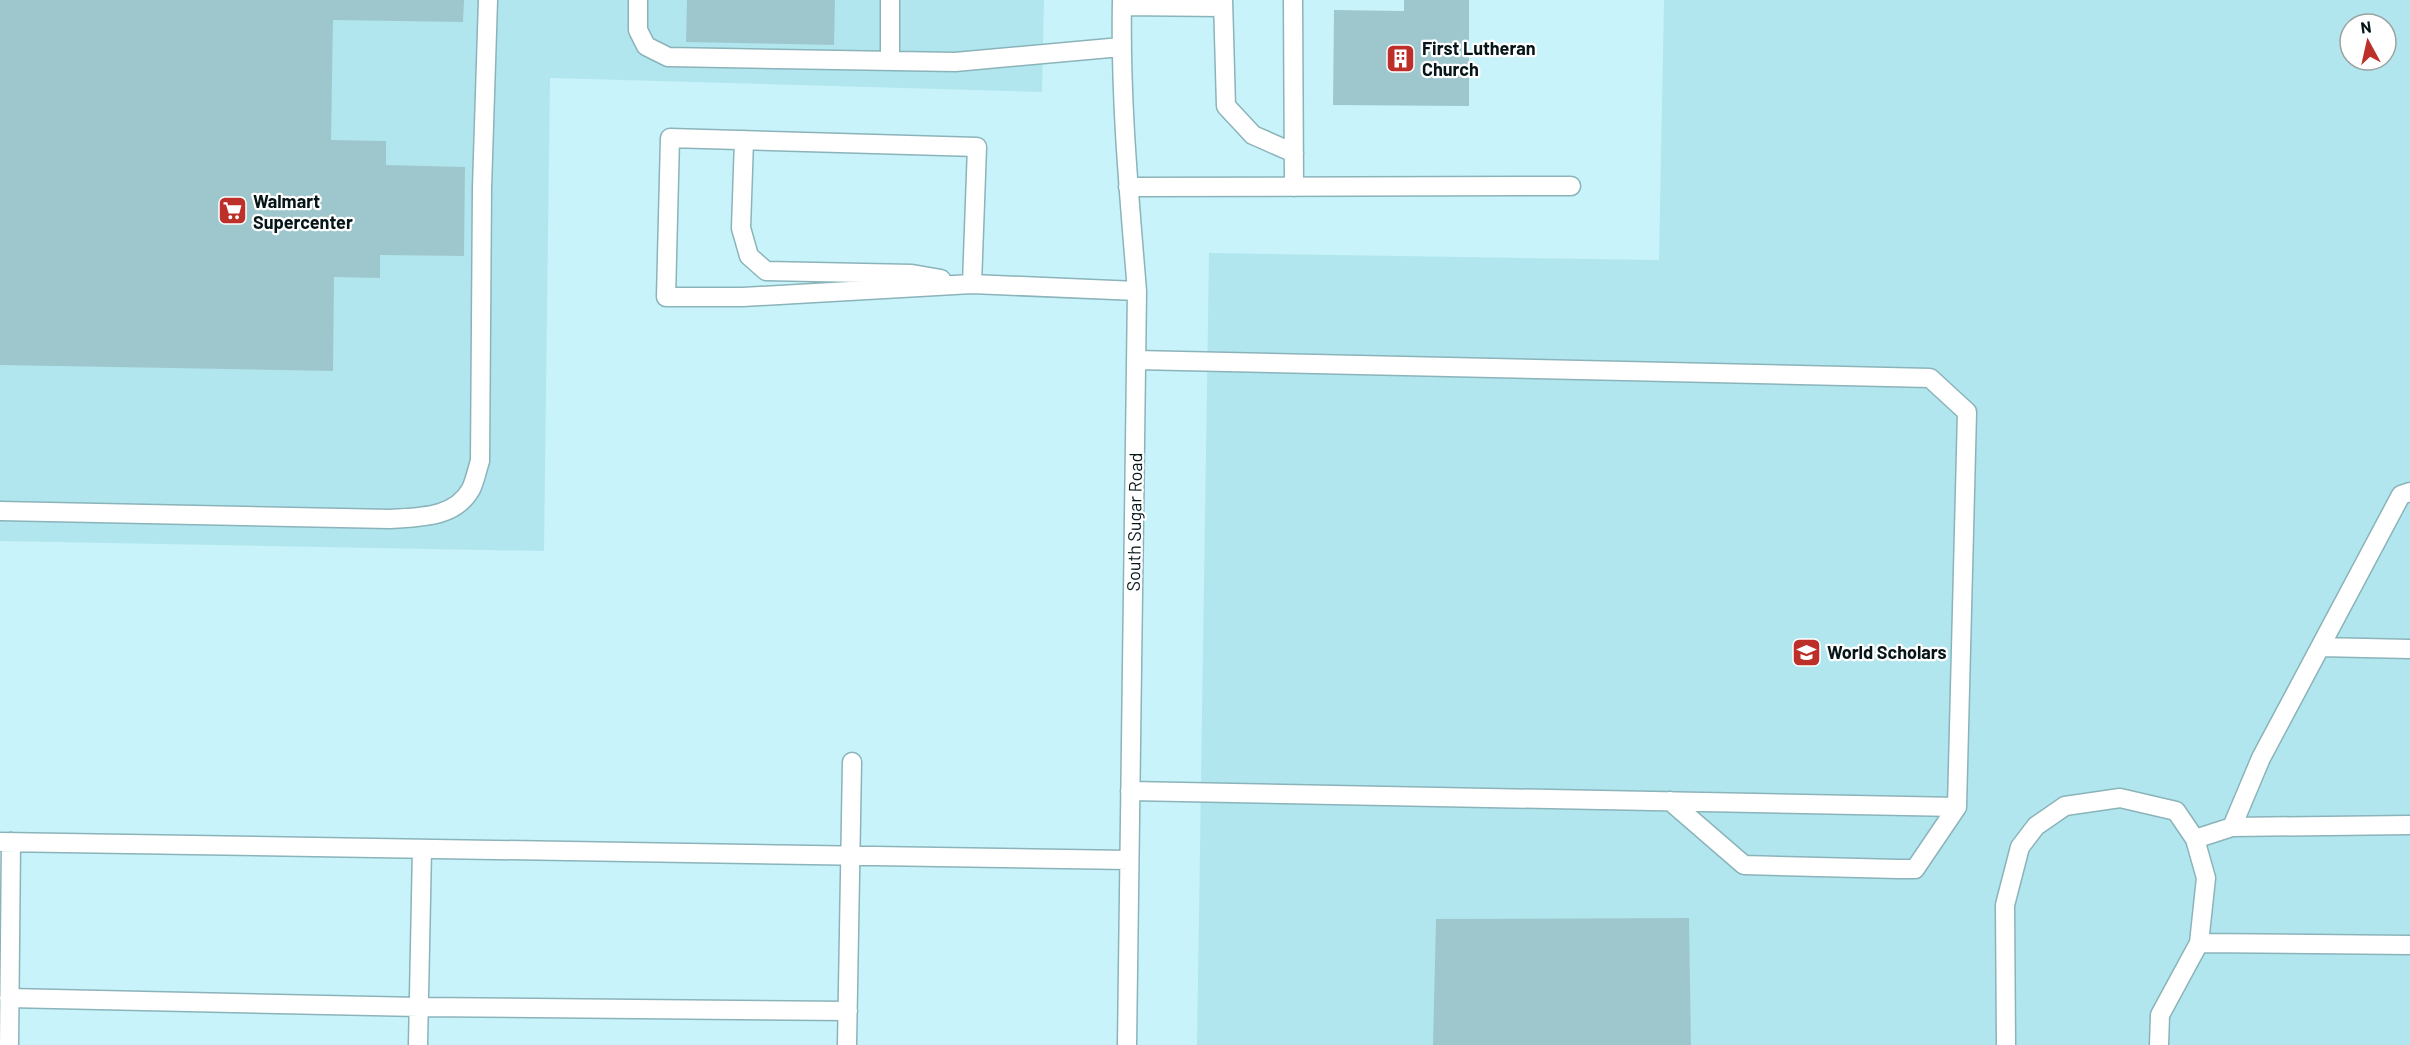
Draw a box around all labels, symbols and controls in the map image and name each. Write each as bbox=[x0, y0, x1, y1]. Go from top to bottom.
north arrow bbox=[2338, 12, 2398, 72]
text: N bbox=[2359, 17, 2372, 37]
place label: First Lutheran Church bbox=[1422, 37, 1536, 80]
building icon: First Lutheran Church bbox=[1385, 42, 1417, 74]
place label: Walmart Supercenter bbox=[253, 190, 353, 233]
supermarket icon: Walmart Supercenter bbox=[216, 195, 248, 227]
street label: South Sugar Road bbox=[1122, 452, 1146, 592]
school or university icon: World Scholars bbox=[1790, 636, 1822, 668]
place label: World Scholars bbox=[1827, 641, 1947, 663]

